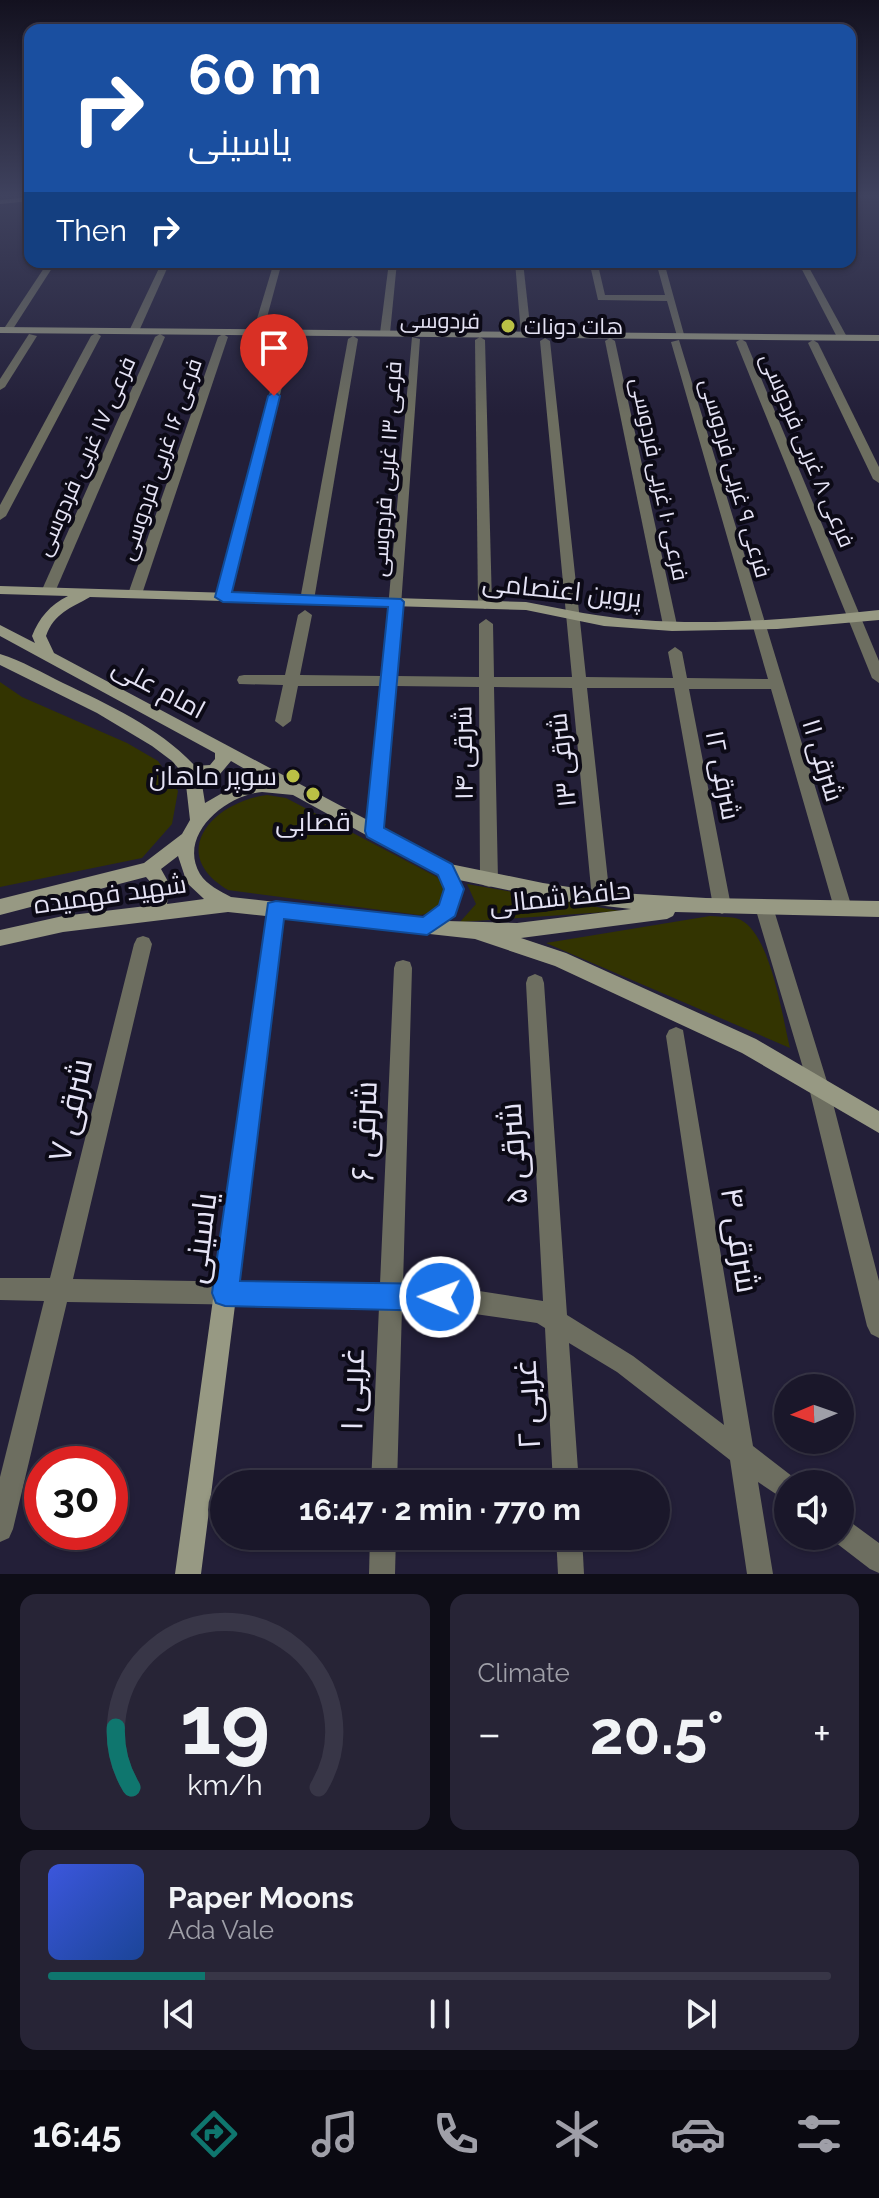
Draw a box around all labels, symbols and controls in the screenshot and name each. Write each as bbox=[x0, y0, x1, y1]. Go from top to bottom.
text: 60 m bbox=[188, 41, 322, 107]
icon: right bbox=[56, 56, 160, 160]
text: یاسینی bbox=[188, 121, 291, 163]
icon: right bbox=[143, 208, 187, 252]
text: Then bbox=[56, 213, 127, 248]
street label: فردوسی bbox=[400, 306, 480, 335]
place label: هات دونات bbox=[524, 313, 623, 339]
pin bbox=[240, 314, 308, 396]
marker: هات دونات bbox=[499, 317, 517, 335]
icon: arrive bbox=[252, 326, 296, 370]
street label: فرعی ۸ غربی فردوسی bbox=[754, 349, 861, 551]
street label: فرعی ۱۷ غربی فردوسی bbox=[29, 353, 142, 560]
street label: فرعی ۱۶ غربی فردوسی bbox=[113, 355, 208, 564]
street label: فرعی ۱۳ غربی فردوسی bbox=[365, 360, 408, 578]
street label: فرعی ۱۰ غربی فردوسی bbox=[625, 375, 694, 583]
street label: فرعی ۹ غربی فردوسی bbox=[694, 375, 777, 581]
street label: پروین اعتصامی bbox=[481, 567, 643, 615]
street label: امام علی bbox=[106, 651, 210, 728]
street label: ۱۴ شرقی bbox=[447, 706, 480, 800]
street label: ۱۳ شرقی bbox=[542, 711, 583, 809]
street label: ۱۱ شرقی bbox=[795, 715, 850, 805]
street label: ۱۲ شرقی bbox=[699, 728, 746, 823]
place label: سوپر ماهان bbox=[149, 761, 277, 793]
marker: سوپر ماهان bbox=[284, 767, 302, 785]
marker: قصابی bbox=[304, 785, 322, 803]
place label: قصابی bbox=[275, 807, 351, 838]
street label: شهید فهمیده bbox=[32, 868, 189, 921]
street label: حافظ شمالی bbox=[488, 875, 632, 920]
street label: ۷ شرقی bbox=[40, 1055, 100, 1165]
street label: ۶ شرقی bbox=[343, 1080, 385, 1182]
street label: ۵ شرقی bbox=[490, 1102, 536, 1206]
street label: ۴ شرقی bbox=[713, 1185, 767, 1295]
street label: یاسینی bbox=[176, 1190, 224, 1286]
position arrow bbox=[398, 1255, 482, 1339]
street label: ۱ غربی bbox=[332, 1347, 372, 1431]
street label: ۲ غربی bbox=[506, 1358, 548, 1450]
north arrow bbox=[774, 1374, 854, 1454]
map controls bbox=[774, 1374, 854, 1550]
speed limit sign: 30 bbox=[24, 1446, 128, 1550]
button: sound bbox=[774, 1470, 854, 1550]
text: 16:47 · 2 min · 770 m bbox=[299, 1492, 581, 1527]
text: Climate bbox=[478, 1658, 570, 1688]
text: 19 bbox=[180, 1676, 270, 1773]
text: 20.5° bbox=[590, 1698, 724, 1768]
text: − bbox=[478, 1708, 501, 1759]
text: + bbox=[813, 1708, 831, 1759]
text: km/h bbox=[187, 1768, 262, 1802]
text: Paper Moons bbox=[168, 1880, 354, 1915]
text: Ada Vale bbox=[168, 1915, 274, 1945]
icon: previous bbox=[157, 1992, 201, 2036]
icon: pause bbox=[418, 1992, 462, 2036]
icon: next bbox=[679, 1992, 723, 2036]
icon: directions bbox=[186, 2106, 242, 2162]
icon: music bbox=[307, 2106, 363, 2162]
icon: phone bbox=[428, 2106, 484, 2162]
icon: climate bbox=[549, 2106, 605, 2162]
icon: car bbox=[670, 2106, 726, 2162]
icon: filters bbox=[791, 2106, 847, 2162]
text: 16:45 bbox=[32, 2113, 121, 2155]

